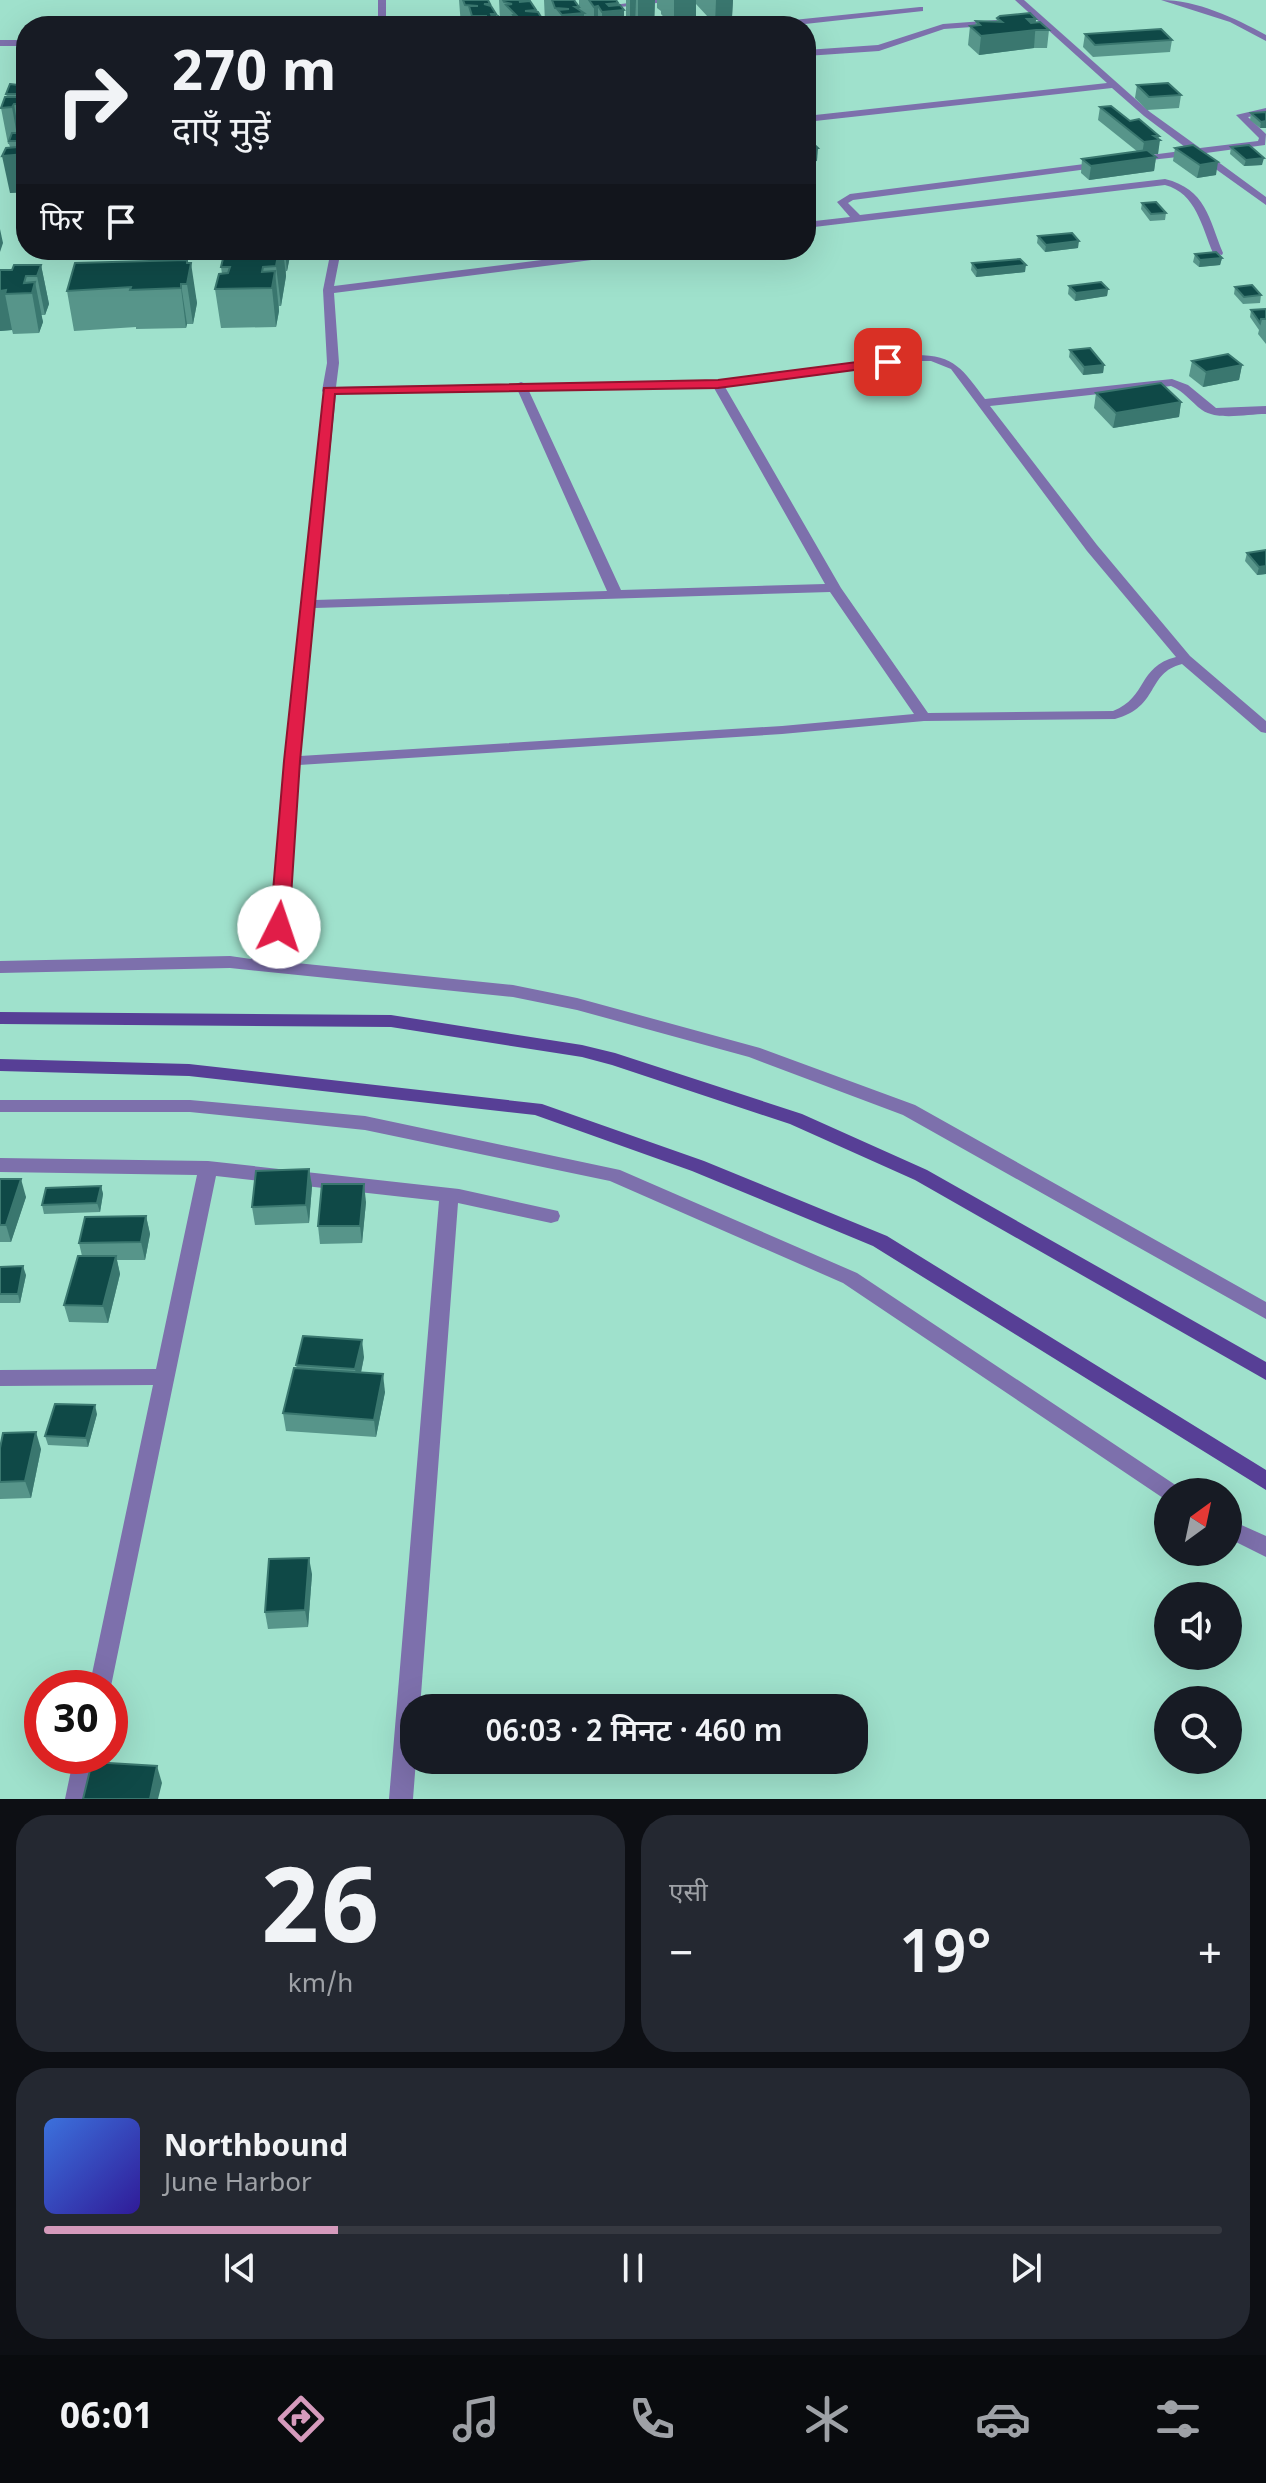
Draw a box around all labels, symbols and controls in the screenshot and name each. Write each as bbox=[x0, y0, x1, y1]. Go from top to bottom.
text: 270 m bbox=[172, 40, 336, 113]
icon: right bbox=[40, 48, 144, 152]
text: दाएँ मुड़ें bbox=[172, 111, 271, 158]
icon: arrive bbox=[99, 200, 143, 244]
text: फिर bbox=[40, 203, 83, 242]
pin bbox=[854, 328, 922, 396]
icon: arrive bbox=[866, 340, 910, 384]
position arrow bbox=[237, 885, 321, 969]
north arrow bbox=[1154, 1478, 1242, 1566]
map controls bbox=[1154, 1478, 1242, 1774]
button: sound bbox=[1154, 1582, 1242, 1670]
speed limit sign: 30 bbox=[24, 1670, 128, 1774]
button: search bbox=[1154, 1686, 1242, 1774]
text: 06:03 · 2 मिनट · 460 m bbox=[485, 1714, 783, 1753]
text: 26 bbox=[262, 1849, 379, 1984]
text: एसी bbox=[669, 1878, 708, 1912]
text: 19° bbox=[899, 1918, 992, 1996]
text: − bbox=[669, 1928, 693, 1985]
text: + bbox=[1198, 1928, 1222, 1985]
text: km/h bbox=[288, 1969, 353, 2003]
text: Northbound bbox=[164, 2129, 348, 2168]
text: June Harbor bbox=[164, 2168, 312, 2202]
icon: previous bbox=[218, 2246, 262, 2290]
icon: pause bbox=[611, 2246, 655, 2290]
icon: next bbox=[1004, 2246, 1048, 2290]
icon: directions bbox=[273, 2391, 329, 2447]
icon: music bbox=[448, 2391, 504, 2447]
icon: phone bbox=[624, 2391, 680, 2447]
icon: climate bbox=[799, 2391, 855, 2447]
icon: car bbox=[975, 2391, 1031, 2447]
icon: filters bbox=[1150, 2391, 1206, 2447]
text: 06:01 bbox=[60, 2396, 153, 2443]

